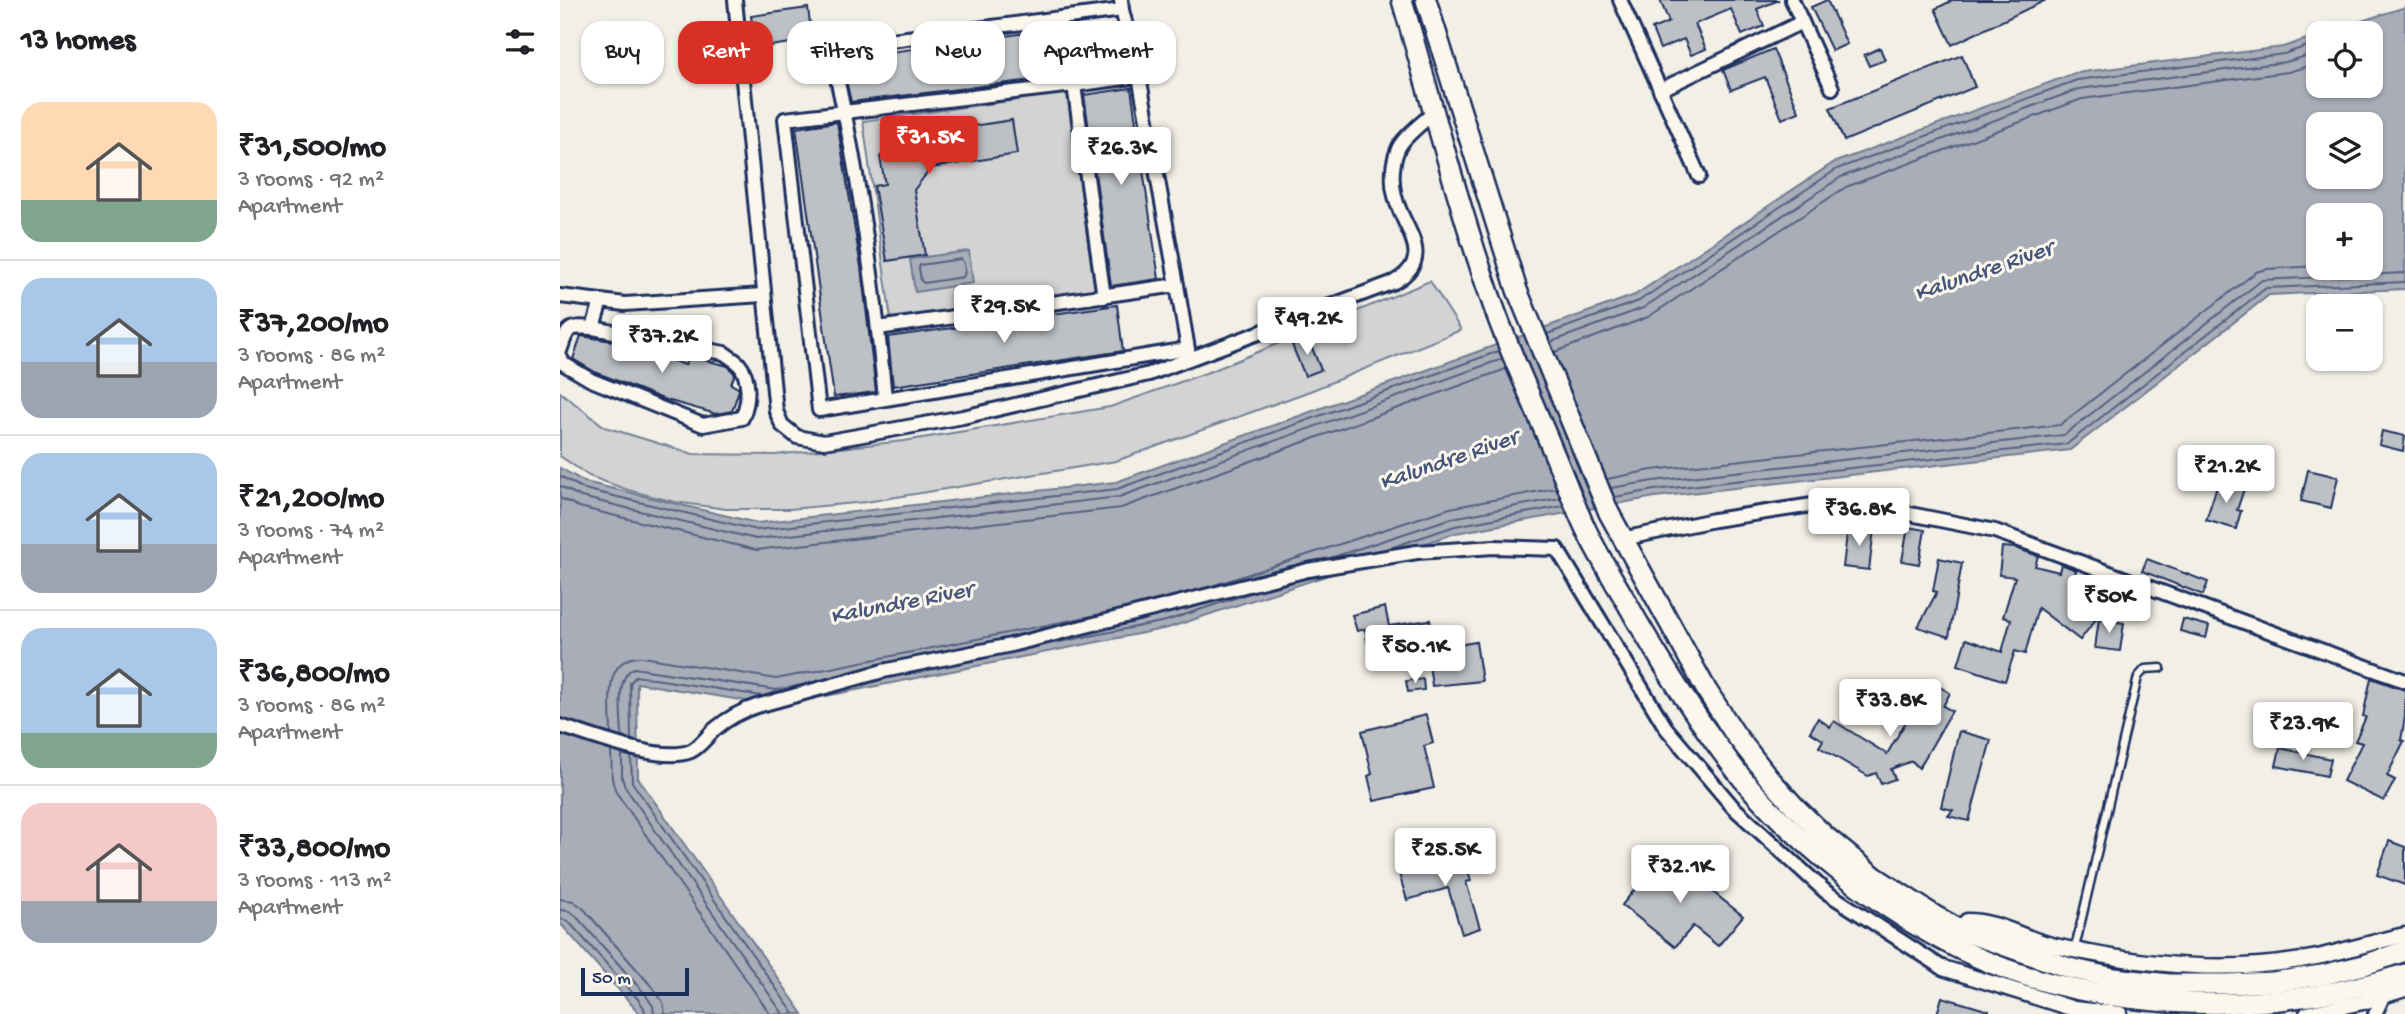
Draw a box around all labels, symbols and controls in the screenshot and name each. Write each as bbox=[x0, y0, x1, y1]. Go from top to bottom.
chip: Buy bbox=[581, 21, 664, 84]
chip: Rent bbox=[678, 21, 773, 84]
chip: Filters bbox=[787, 21, 897, 84]
chip: New bbox=[911, 21, 1005, 84]
chip: Apartment bbox=[1019, 21, 1176, 84]
map controls bbox=[2306, 21, 2383, 371]
button: locate bbox=[2306, 21, 2383, 98]
icon: filters bbox=[501, 23, 539, 61]
text: 13 homes bbox=[21, 25, 135, 60]
button: layers bbox=[2306, 112, 2383, 189]
pin: ₹31.5K bbox=[872, 116, 986, 176]
text: ₹31.5K bbox=[896, 125, 962, 152]
pin: ₹26.3K bbox=[1064, 128, 1178, 187]
icon: home bbox=[77, 130, 161, 214]
text: ₹31,500/mo bbox=[238, 132, 386, 167]
text: ₹26.3K bbox=[1087, 136, 1155, 163]
text: 3 rooms · 92 m² bbox=[238, 167, 384, 194]
text: Apartment bbox=[238, 194, 342, 221]
button: + bbox=[2306, 203, 2383, 280]
water label: Kalundre River bbox=[1911, 234, 2061, 310]
pin: ₹29.5K bbox=[947, 286, 1061, 345]
text: ₹29.5K bbox=[970, 294, 1038, 321]
button: − bbox=[2306, 294, 2383, 371]
pin: ₹49.2K bbox=[1250, 298, 1364, 357]
icon: home bbox=[77, 306, 161, 390]
text: ₹49.2K bbox=[1274, 306, 1340, 333]
text: ₹37,200/mo bbox=[238, 308, 389, 343]
pin: ₹37.2K bbox=[605, 316, 719, 375]
text: ₹37.2K bbox=[628, 324, 696, 351]
text: 3 rooms · 86 m² bbox=[238, 343, 385, 370]
text: Apartment bbox=[238, 370, 342, 397]
water label: Kalundre River bbox=[1376, 423, 1526, 499]
pin: ₹21.2K bbox=[2169, 446, 2283, 505]
text: ₹21.2K bbox=[2194, 454, 2258, 481]
icon: home bbox=[77, 481, 161, 565]
text: ₹21,200/mo bbox=[238, 483, 384, 518]
pin: ₹36.8K bbox=[1802, 489, 1916, 548]
text: ₹36.8K bbox=[1824, 497, 1894, 524]
text: 3 rooms · 74 m² bbox=[238, 518, 384, 545]
text: Apartment bbox=[238, 545, 342, 572]
water label: Kalundre River bbox=[828, 576, 980, 632]
pin: ₹50K bbox=[2068, 576, 2150, 635]
text: ₹50K bbox=[2084, 584, 2134, 611]
pin: ₹50.1K bbox=[1358, 626, 1472, 685]
text: ₹50.1K bbox=[1381, 634, 1449, 661]
icon: home bbox=[77, 656, 161, 740]
text: ₹36,800/mo bbox=[238, 658, 390, 693]
pin: ₹33.8K bbox=[1833, 680, 1947, 739]
text: ₹33.8K bbox=[1855, 688, 1925, 715]
text: 3 rooms · 86 m² bbox=[238, 693, 385, 720]
pin: ₹23.9K bbox=[2246, 702, 2360, 762]
text: ₹23.9K bbox=[2269, 711, 2337, 738]
text: Apartment bbox=[238, 720, 342, 747]
pin: ₹25.5K bbox=[1388, 828, 1502, 888]
icon: home bbox=[77, 831, 161, 915]
text: ₹33,800/mo bbox=[238, 833, 390, 868]
text: ₹25.5K bbox=[1411, 837, 1479, 864]
pin: ₹32.1K bbox=[1623, 846, 1737, 905]
text: ₹32.1K bbox=[1647, 854, 1713, 881]
text: 3 rooms · 113 m² bbox=[238, 868, 392, 895]
text: Apartment bbox=[238, 895, 342, 922]
scale bar bbox=[581, 965, 690, 997]
text: 50 m bbox=[592, 968, 631, 991]

